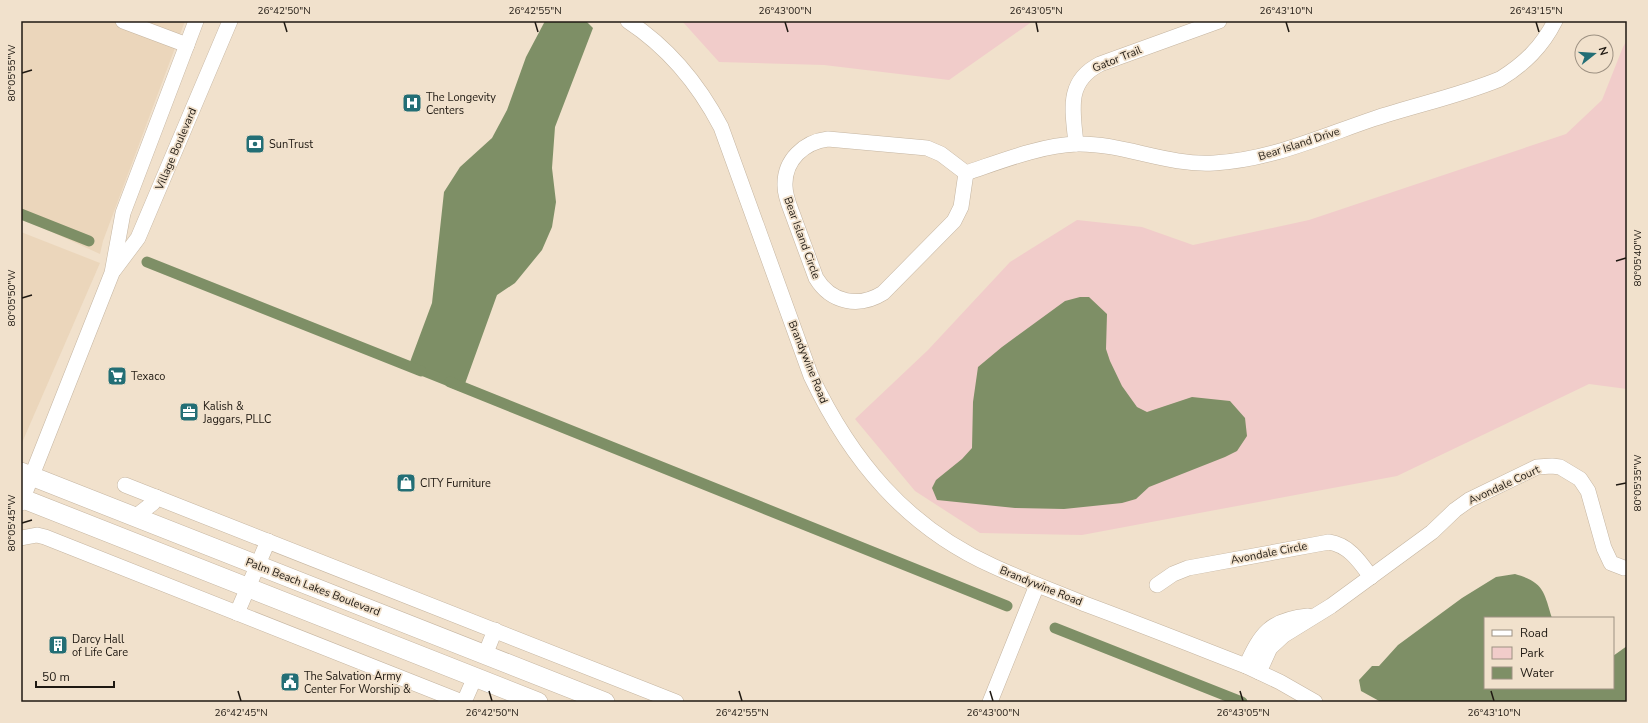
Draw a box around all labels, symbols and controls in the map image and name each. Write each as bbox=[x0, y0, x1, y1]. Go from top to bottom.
text: 26°42'50"N bbox=[257, 4, 311, 18]
text: 26°42'55"N bbox=[508, 4, 562, 18]
text: 26°43'00"N bbox=[758, 4, 812, 18]
text: 26°43'05"N bbox=[1009, 4, 1063, 18]
text: 26°43'10"N bbox=[1259, 4, 1313, 18]
text: 26°43'15"N bbox=[1509, 4, 1563, 18]
north arrow bbox=[1574, 34, 1614, 74]
street label: Gator Trail bbox=[1090, 42, 1145, 76]
text: 80°05'55"W bbox=[5, 45, 19, 101]
text: N bbox=[1595, 45, 1611, 57]
place label: The Longevity Centers bbox=[426, 90, 496, 118]
hospital icon: The Longevity Centers bbox=[401, 92, 423, 114]
street label: Village Boulevard bbox=[152, 106, 200, 193]
street label: Bear Island Drive bbox=[1256, 124, 1342, 164]
bank icon: SunTrust bbox=[244, 133, 266, 155]
place label: SunTrust bbox=[269, 137, 313, 152]
street label: Bear Island Circle bbox=[780, 195, 824, 281]
text: 80°05'40"W bbox=[1631, 230, 1645, 286]
text: 80°05'50"W bbox=[5, 270, 19, 326]
street label: Brandywine Road bbox=[785, 318, 831, 406]
supermarket icon: Texaco bbox=[106, 365, 128, 387]
place label: Texaco bbox=[131, 369, 165, 384]
place label: Kalish & Jaggars, PLLC bbox=[202, 399, 271, 427]
office icon: Kalish & Jaggars, PLLC bbox=[178, 401, 200, 423]
text: 80°05'35"W bbox=[1631, 455, 1645, 511]
street label: Avondale Court bbox=[1466, 462, 1542, 508]
shop icon: CITY Furniture bbox=[395, 472, 417, 494]
place label: CITY Furniture bbox=[420, 476, 491, 491]
text: 80°05'45"W bbox=[5, 495, 19, 551]
street label: Avondale Circle bbox=[1229, 538, 1309, 568]
street label: Palm Beach Lakes Boulevard bbox=[244, 554, 382, 620]
street label: Brandywine Road bbox=[997, 563, 1085, 609]
legend bbox=[1484, 617, 1614, 689]
text: Road bbox=[1520, 625, 1548, 641]
place label: Darcy Hall of Life Care bbox=[72, 632, 128, 660]
building icon: Darcy Hall of Life Care bbox=[47, 634, 69, 656]
text: Park bbox=[1520, 645, 1545, 661]
scale bar bbox=[36, 663, 114, 689]
text: Water bbox=[1520, 665, 1554, 681]
text: 50 m bbox=[42, 669, 70, 685]
place label: The Salvation Army Center For Worship & bbox=[304, 669, 411, 697]
public building icon: The Salvation Army Center For Worship & bbox=[279, 671, 301, 693]
text: 26°42'45"N bbox=[214, 706, 268, 720]
text: 26°42'50"N bbox=[465, 706, 519, 720]
text: 26°42'55"N bbox=[715, 706, 769, 720]
text: 26°43'00"N bbox=[966, 706, 1020, 720]
text: 26°43'05"N bbox=[1216, 706, 1270, 720]
text: 26°43'10"N bbox=[1467, 706, 1521, 720]

